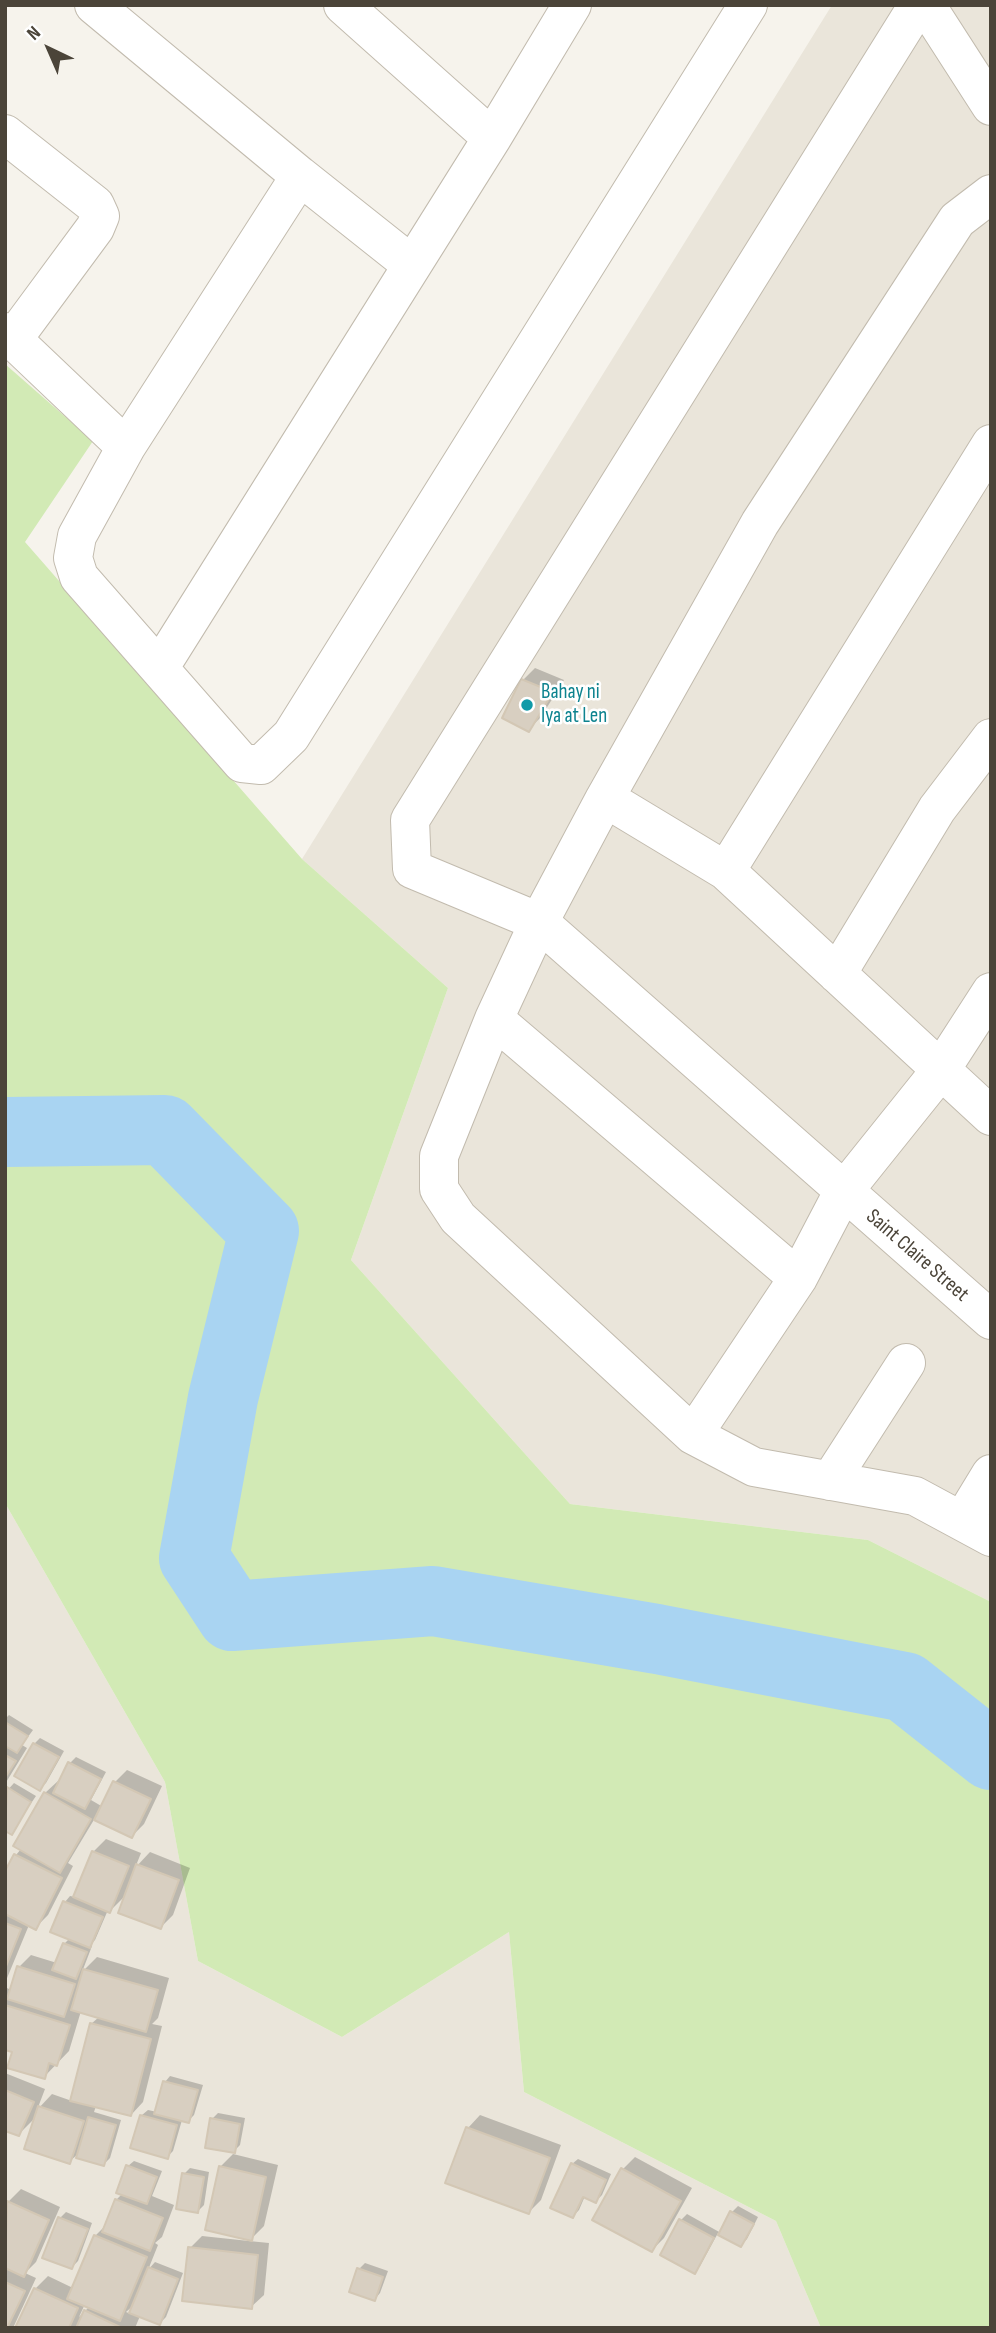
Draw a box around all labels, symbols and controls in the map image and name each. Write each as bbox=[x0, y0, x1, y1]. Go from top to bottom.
north arrow bbox=[14, 14, 84, 84]
text: N bbox=[22, 22, 46, 45]
place label: Bahay ni Iya at Len bbox=[541, 680, 607, 730]
marker: Bahay ni Iya at Len bbox=[519, 697, 535, 713]
street label: Saint Claire Street bbox=[861, 1205, 973, 1307]

